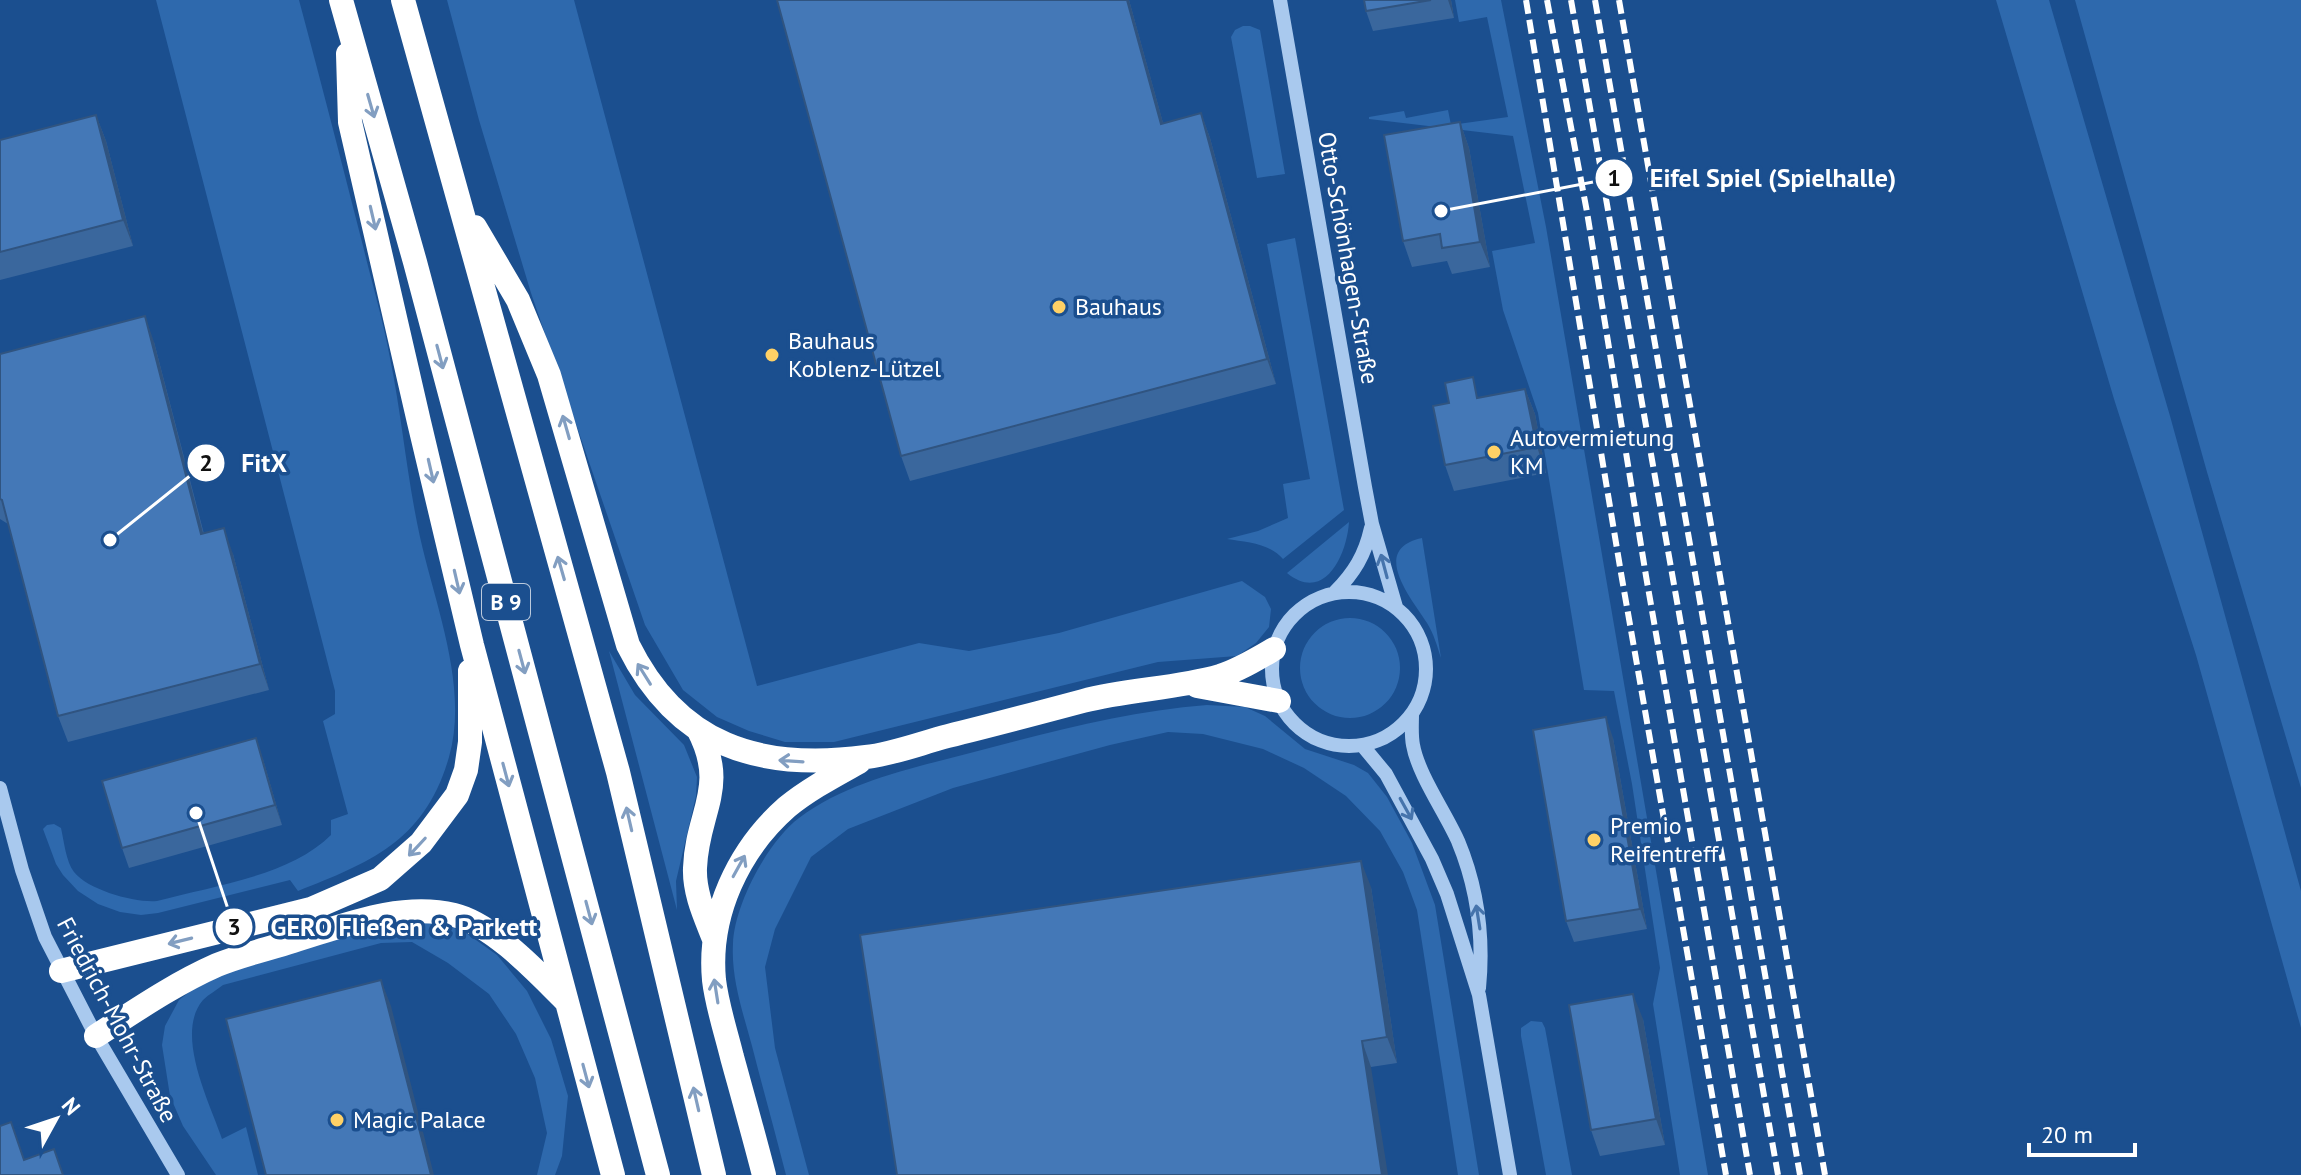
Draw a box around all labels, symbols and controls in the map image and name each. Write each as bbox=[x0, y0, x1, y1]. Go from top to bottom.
one-way arrow bbox=[364, 93, 379, 119]
street label: Otto-Schönhagen-Straße bbox=[1311, 129, 1386, 387]
callout: Eifel Spiel (Spielhalle) bbox=[1594, 153, 1912, 203]
text: Eifel Spiel (Spielhalle) bbox=[1650, 161, 1896, 194]
text: 1 bbox=[1607, 162, 1621, 193]
one-way arrow bbox=[366, 205, 381, 231]
place label: Bauhaus bbox=[1075, 291, 1162, 322]
marker: Bauhaus bbox=[1050, 298, 1068, 316]
place label: Bauhaus Koblenz-Lützel bbox=[788, 325, 941, 384]
one-way arrow bbox=[433, 343, 448, 369]
marker: Bauhaus Koblenz-Lützel bbox=[763, 346, 781, 364]
one-way arrow bbox=[558, 414, 573, 440]
place label: Autovermietung KM bbox=[1510, 422, 1674, 481]
callout: FitX bbox=[186, 438, 303, 488]
marker: Autovermietung KM bbox=[1485, 443, 1503, 461]
text: FitX bbox=[241, 446, 287, 479]
text: 2 bbox=[199, 447, 213, 478]
one-way arrow bbox=[424, 457, 439, 483]
one-way arrow bbox=[1375, 553, 1390, 579]
one-way arrow bbox=[553, 556, 568, 582]
one-way arrow bbox=[450, 569, 465, 595]
road number: B 9 bbox=[482, 584, 530, 620]
one-way arrow bbox=[515, 648, 530, 674]
one-way arrow bbox=[636, 663, 652, 686]
one-way arrow bbox=[778, 753, 805, 768]
one-way arrow bbox=[500, 761, 515, 787]
one-way arrow bbox=[1398, 797, 1414, 820]
one-way arrow bbox=[621, 807, 636, 832]
place label: Premio Reifentreff bbox=[1610, 810, 1720, 869]
marker: Premio Reifentreff bbox=[1585, 831, 1603, 849]
one-way arrow bbox=[407, 837, 426, 857]
one-way arrow bbox=[731, 855, 747, 878]
one-way arrow bbox=[582, 900, 597, 926]
callout: GERO Fließen & Parkett bbox=[214, 902, 554, 952]
one-way arrow bbox=[1470, 905, 1485, 930]
text: GERO Fließen & Parkett bbox=[271, 910, 537, 943]
text: 3 bbox=[227, 911, 241, 942]
street label: Friedrich-Mohr-Straße bbox=[50, 912, 185, 1128]
one-way arrow bbox=[168, 935, 194, 950]
one-way arrow bbox=[708, 979, 723, 1004]
one-way arrow bbox=[580, 1063, 595, 1089]
north arrow bbox=[16, 1079, 96, 1159]
one-way arrow bbox=[688, 1087, 703, 1113]
text: N bbox=[56, 1092, 87, 1121]
place label: Magic Palace bbox=[353, 1104, 486, 1135]
scale bar bbox=[2029, 1107, 2135, 1157]
marker: Magic Palace bbox=[328, 1111, 346, 1129]
text: 20 m bbox=[2041, 1119, 2093, 1150]

